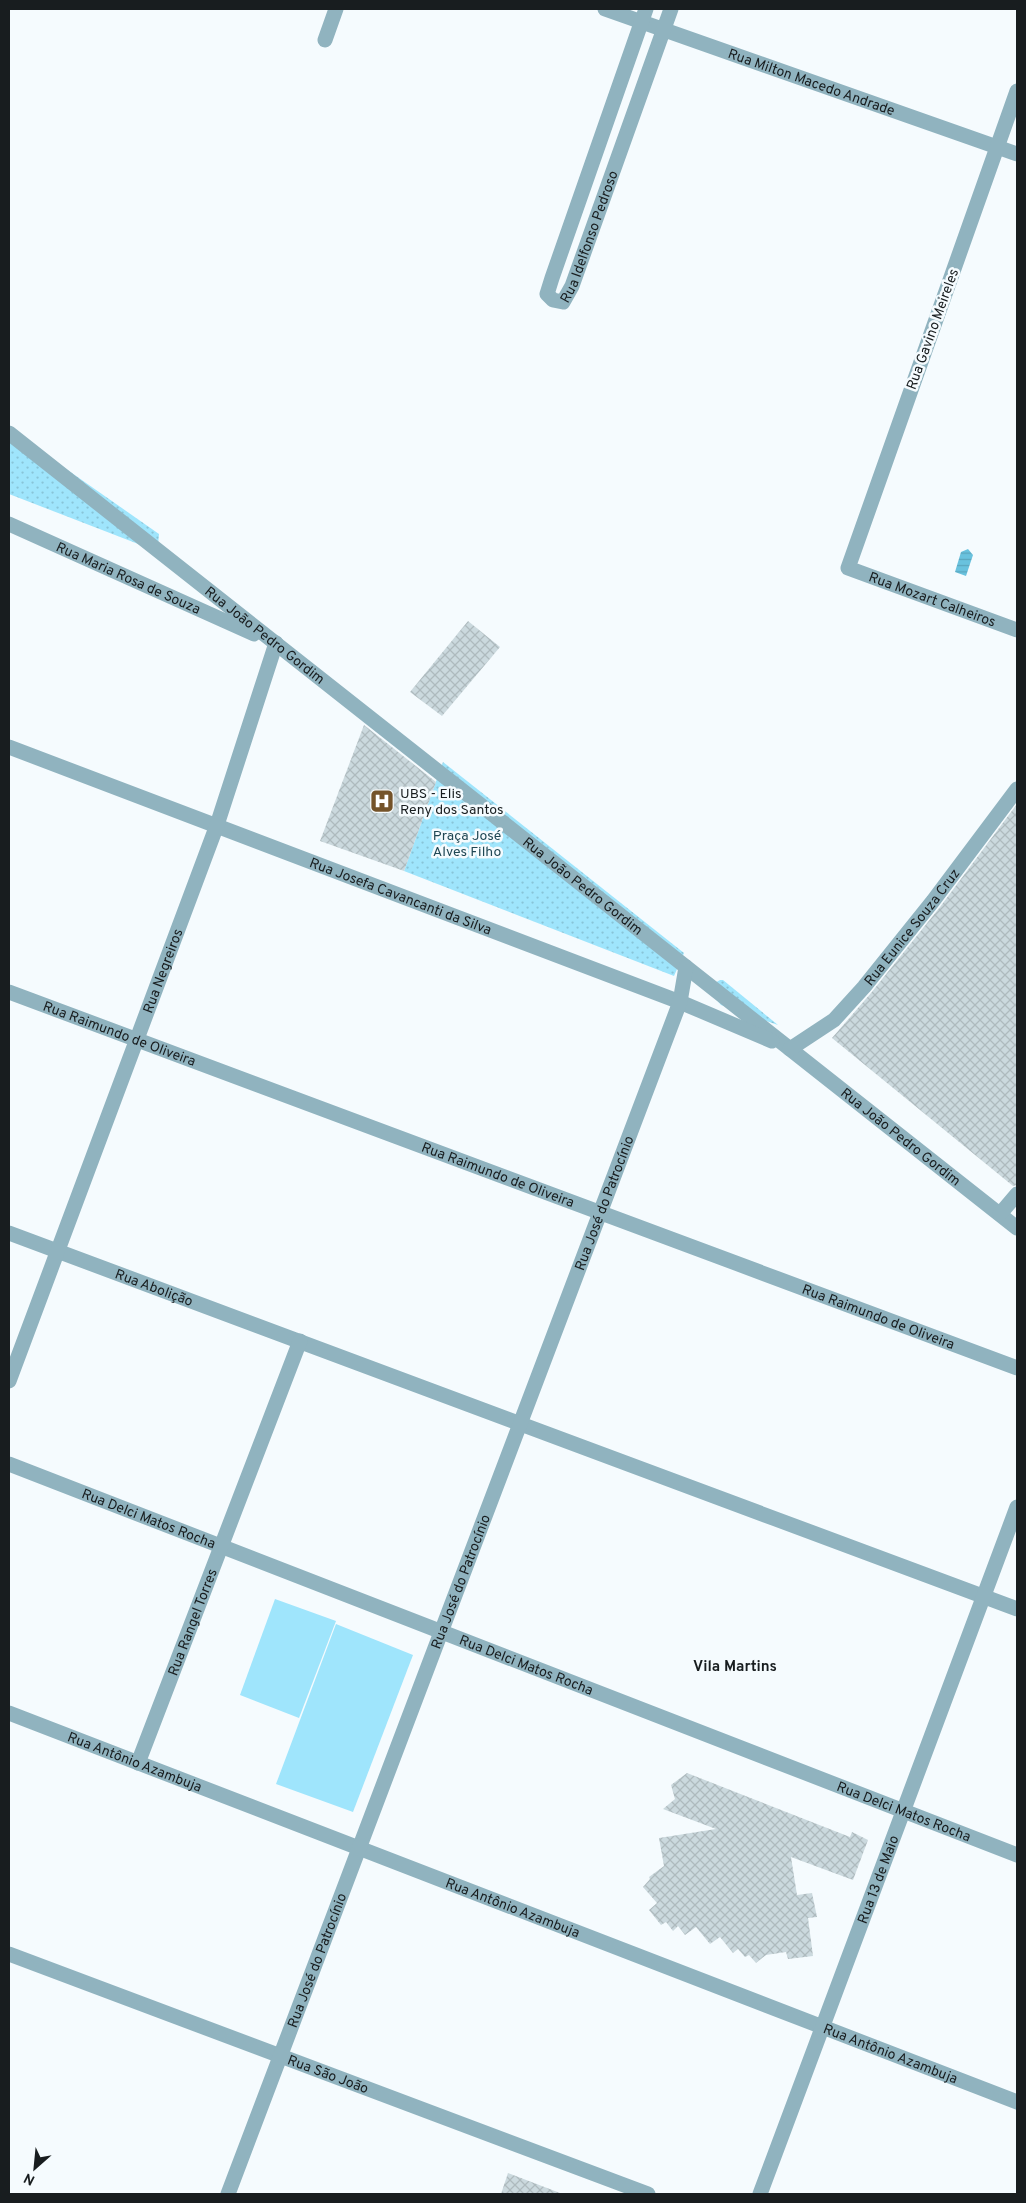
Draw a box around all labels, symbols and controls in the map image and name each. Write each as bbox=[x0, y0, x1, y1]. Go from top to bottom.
street label: Rua Milton Macedo Andrade bbox=[725, 46, 897, 120]
street label: Rua Idelfonso Pedroso bbox=[557, 168, 623, 306]
street label: Rua Gavino Meireles bbox=[904, 267, 963, 392]
street label: Rua Maria Rosa de Souza bbox=[53, 539, 203, 619]
street label: Rua Mozart Calheiros bbox=[866, 569, 998, 631]
street label: Rua João Pedro Gordim bbox=[201, 583, 328, 689]
place label: UBS - Elis Reny dos Santos bbox=[400, 786, 504, 819]
hospital icon: UBS - Elis Reny dos Santos bbox=[369, 788, 395, 814]
park label: Praça José Alves Filho bbox=[433, 828, 501, 861]
street label: Rua João Pedro Gordim bbox=[519, 834, 646, 939]
street label: Rua Josefa Cavancanti da Silva bbox=[307, 855, 494, 940]
street label: Rua Eunice Souza Cruz bbox=[861, 866, 964, 990]
street label: Rua Negreiros bbox=[140, 927, 187, 1016]
street label: Rua Raimundo de Oliveira bbox=[40, 998, 198, 1071]
street label: Rua João Pedro Gordim bbox=[837, 1085, 964, 1190]
street label: Rua José do Patrocínio bbox=[572, 1133, 639, 1273]
street label: Rua Raimundo de Oliveira bbox=[419, 1140, 576, 1212]
street label: Rua Abolição bbox=[112, 1266, 195, 1311]
street label: Rua Raimundo de Oliveira bbox=[799, 1282, 957, 1354]
street label: Rua Delci Matos Rocha bbox=[79, 1486, 218, 1553]
street label: Rua José do Patrocínio bbox=[428, 1512, 495, 1652]
street label: Rua Rangel Torres bbox=[165, 1567, 222, 1679]
street label: Rua Delci Matos Rocha bbox=[456, 1632, 595, 1700]
district label: Vila Martins bbox=[693, 1658, 777, 1677]
street label: Rua Antônio Azambuja bbox=[65, 1729, 204, 1797]
street label: Rua Delci Matos Rocha bbox=[834, 1779, 973, 1846]
street label: Rua 13 de Maio bbox=[855, 1833, 903, 1926]
street label: Rua Antônio Azambuja bbox=[443, 1875, 582, 1942]
street label: Rua José do Patrocínio bbox=[285, 1891, 351, 2031]
street label: Rua Antônio Azambuja bbox=[820, 2021, 960, 2088]
street label: Rua São João bbox=[285, 2052, 371, 2098]
north arrow bbox=[10, 2143, 60, 2193]
text: N bbox=[21, 2168, 38, 2188]

